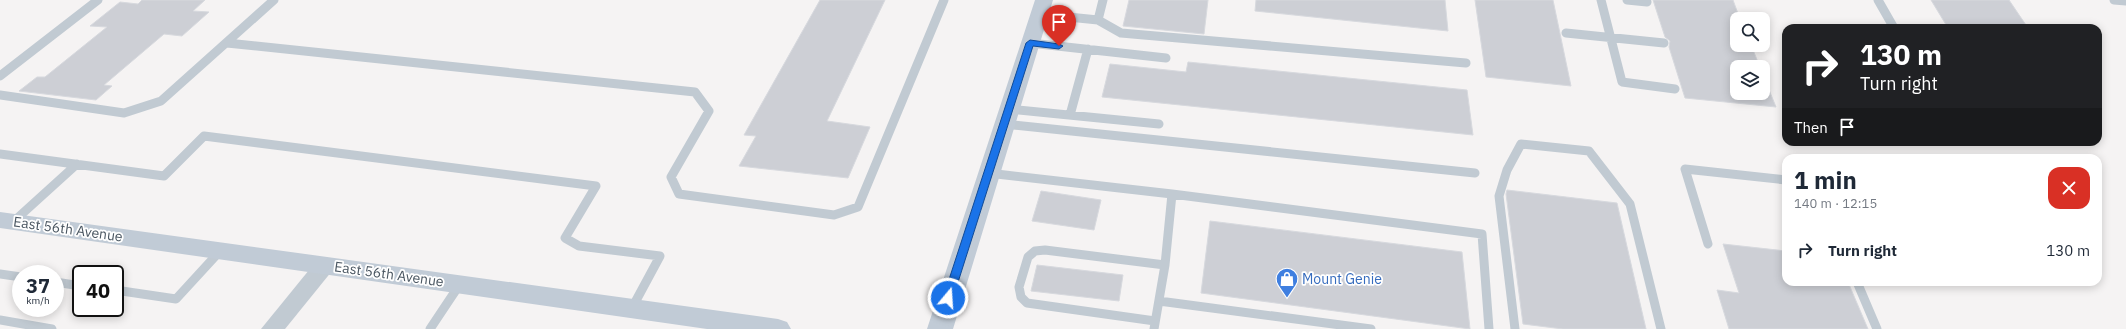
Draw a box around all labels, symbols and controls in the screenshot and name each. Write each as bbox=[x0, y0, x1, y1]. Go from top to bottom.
pin bbox=[1042, 5, 1076, 46]
icon: arrive bbox=[1048, 11, 1070, 33]
map controls bbox=[1730, 12, 1770, 100]
button: search bbox=[1730, 12, 1770, 52]
text: 130 m bbox=[1860, 36, 1942, 73]
icon: right bbox=[1794, 40, 1846, 92]
button: layers bbox=[1730, 60, 1770, 100]
text: Turn right bbox=[1860, 72, 1938, 95]
icon: arrive bbox=[1836, 116, 1858, 138]
text: Then bbox=[1794, 118, 1828, 137]
text: 1 min bbox=[1794, 164, 1857, 196]
button: close bbox=[2048, 167, 2090, 209]
text: 140 m · 12:15 bbox=[1794, 195, 1877, 212]
street label: East 56th Avenue bbox=[12, 212, 124, 246]
icon: right bbox=[1794, 239, 1816, 261]
text: Turn right bbox=[1828, 241, 1897, 260]
text: 130 m bbox=[2046, 241, 2090, 260]
street label: East 56th Avenue bbox=[333, 257, 445, 291]
speed limit sign: 40 bbox=[72, 265, 124, 317]
shop icon: Mount Genie bbox=[1274, 266, 1300, 299]
place label: Mount Genie bbox=[1302, 270, 1382, 288]
text: 37 bbox=[26, 272, 50, 299]
position arrow bbox=[927, 277, 969, 319]
text: km/h bbox=[26, 294, 50, 307]

